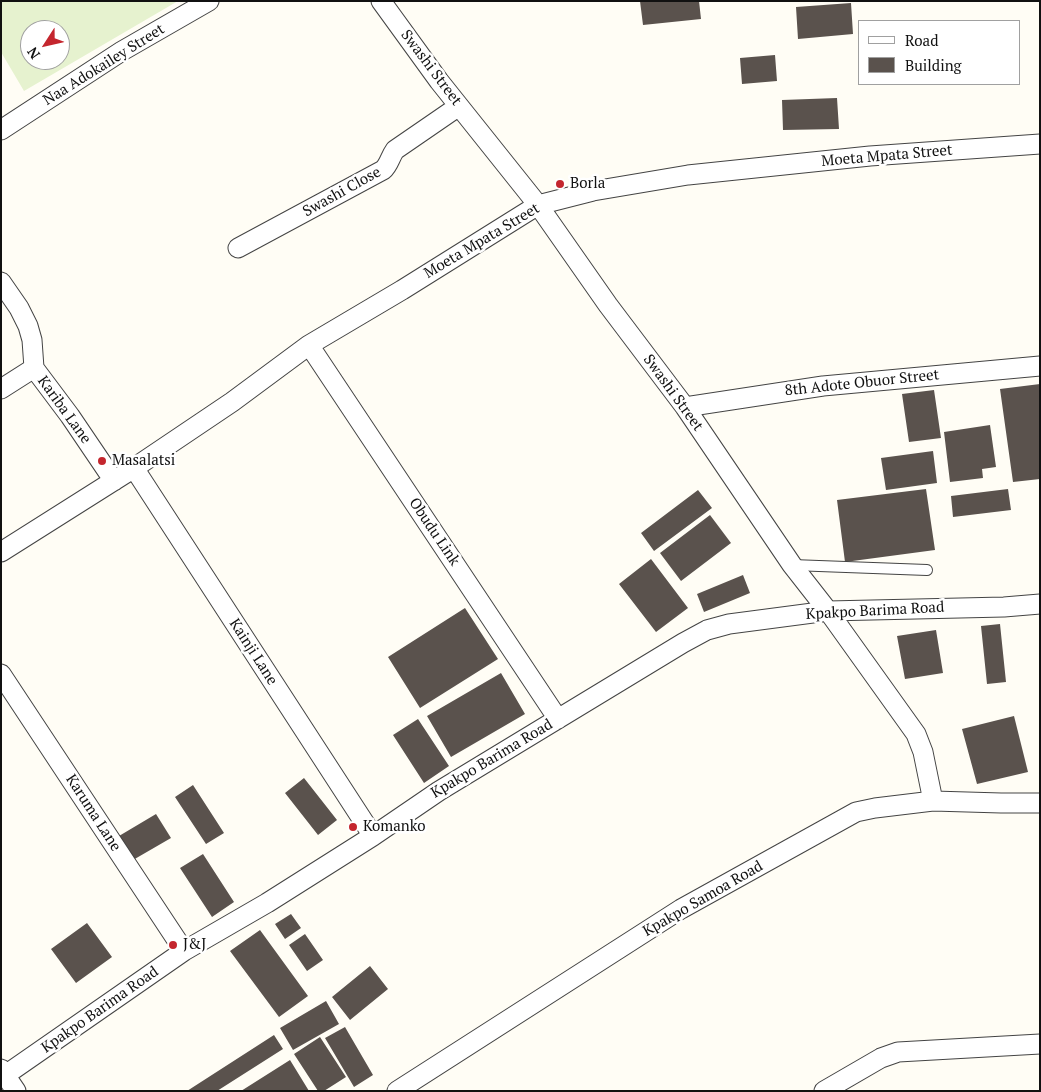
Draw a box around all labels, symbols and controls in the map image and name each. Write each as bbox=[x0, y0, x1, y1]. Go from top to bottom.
north arrow bbox=[20, 20, 70, 70]
street label: Naa Adokailey Street bbox=[40, 20, 168, 110]
legend bbox=[858, 20, 1021, 85]
street label: Swashi Street bbox=[397, 27, 465, 109]
text: Road bbox=[905, 30, 938, 50]
text: N bbox=[22, 44, 44, 63]
text: Building bbox=[905, 55, 962, 75]
street label: Moeta Mpata Street bbox=[821, 141, 953, 171]
street label: Swashi Close bbox=[300, 163, 384, 221]
place label: Borla bbox=[570, 175, 605, 193]
marker: Borla bbox=[554, 178, 566, 190]
street label: Moeta Mpata Street bbox=[421, 199, 543, 283]
street label: Swashi Street bbox=[639, 351, 707, 435]
street label: 8th Adote Obuor Street bbox=[784, 366, 940, 400]
street label: Kariba Lane bbox=[33, 373, 95, 447]
place label: Masalatsi bbox=[112, 452, 175, 470]
marker: Masalatsi bbox=[96, 455, 108, 467]
street label: Obudu Link bbox=[405, 495, 463, 569]
street label: Kpakpo Barima Road bbox=[805, 598, 945, 624]
street label: Kainji Lane bbox=[225, 615, 281, 689]
street label: Kpakpo Barima Road bbox=[428, 716, 556, 802]
street label: Karuma Lane bbox=[61, 771, 125, 855]
place label: Komanko bbox=[363, 818, 426, 836]
marker: Komanko bbox=[347, 821, 359, 833]
street label: Kpakpo Samoa Road bbox=[640, 857, 766, 941]
place label: J&J bbox=[183, 936, 206, 954]
marker: J&J bbox=[167, 939, 179, 951]
street label: Kpakpo Barima Road bbox=[38, 963, 162, 1057]

